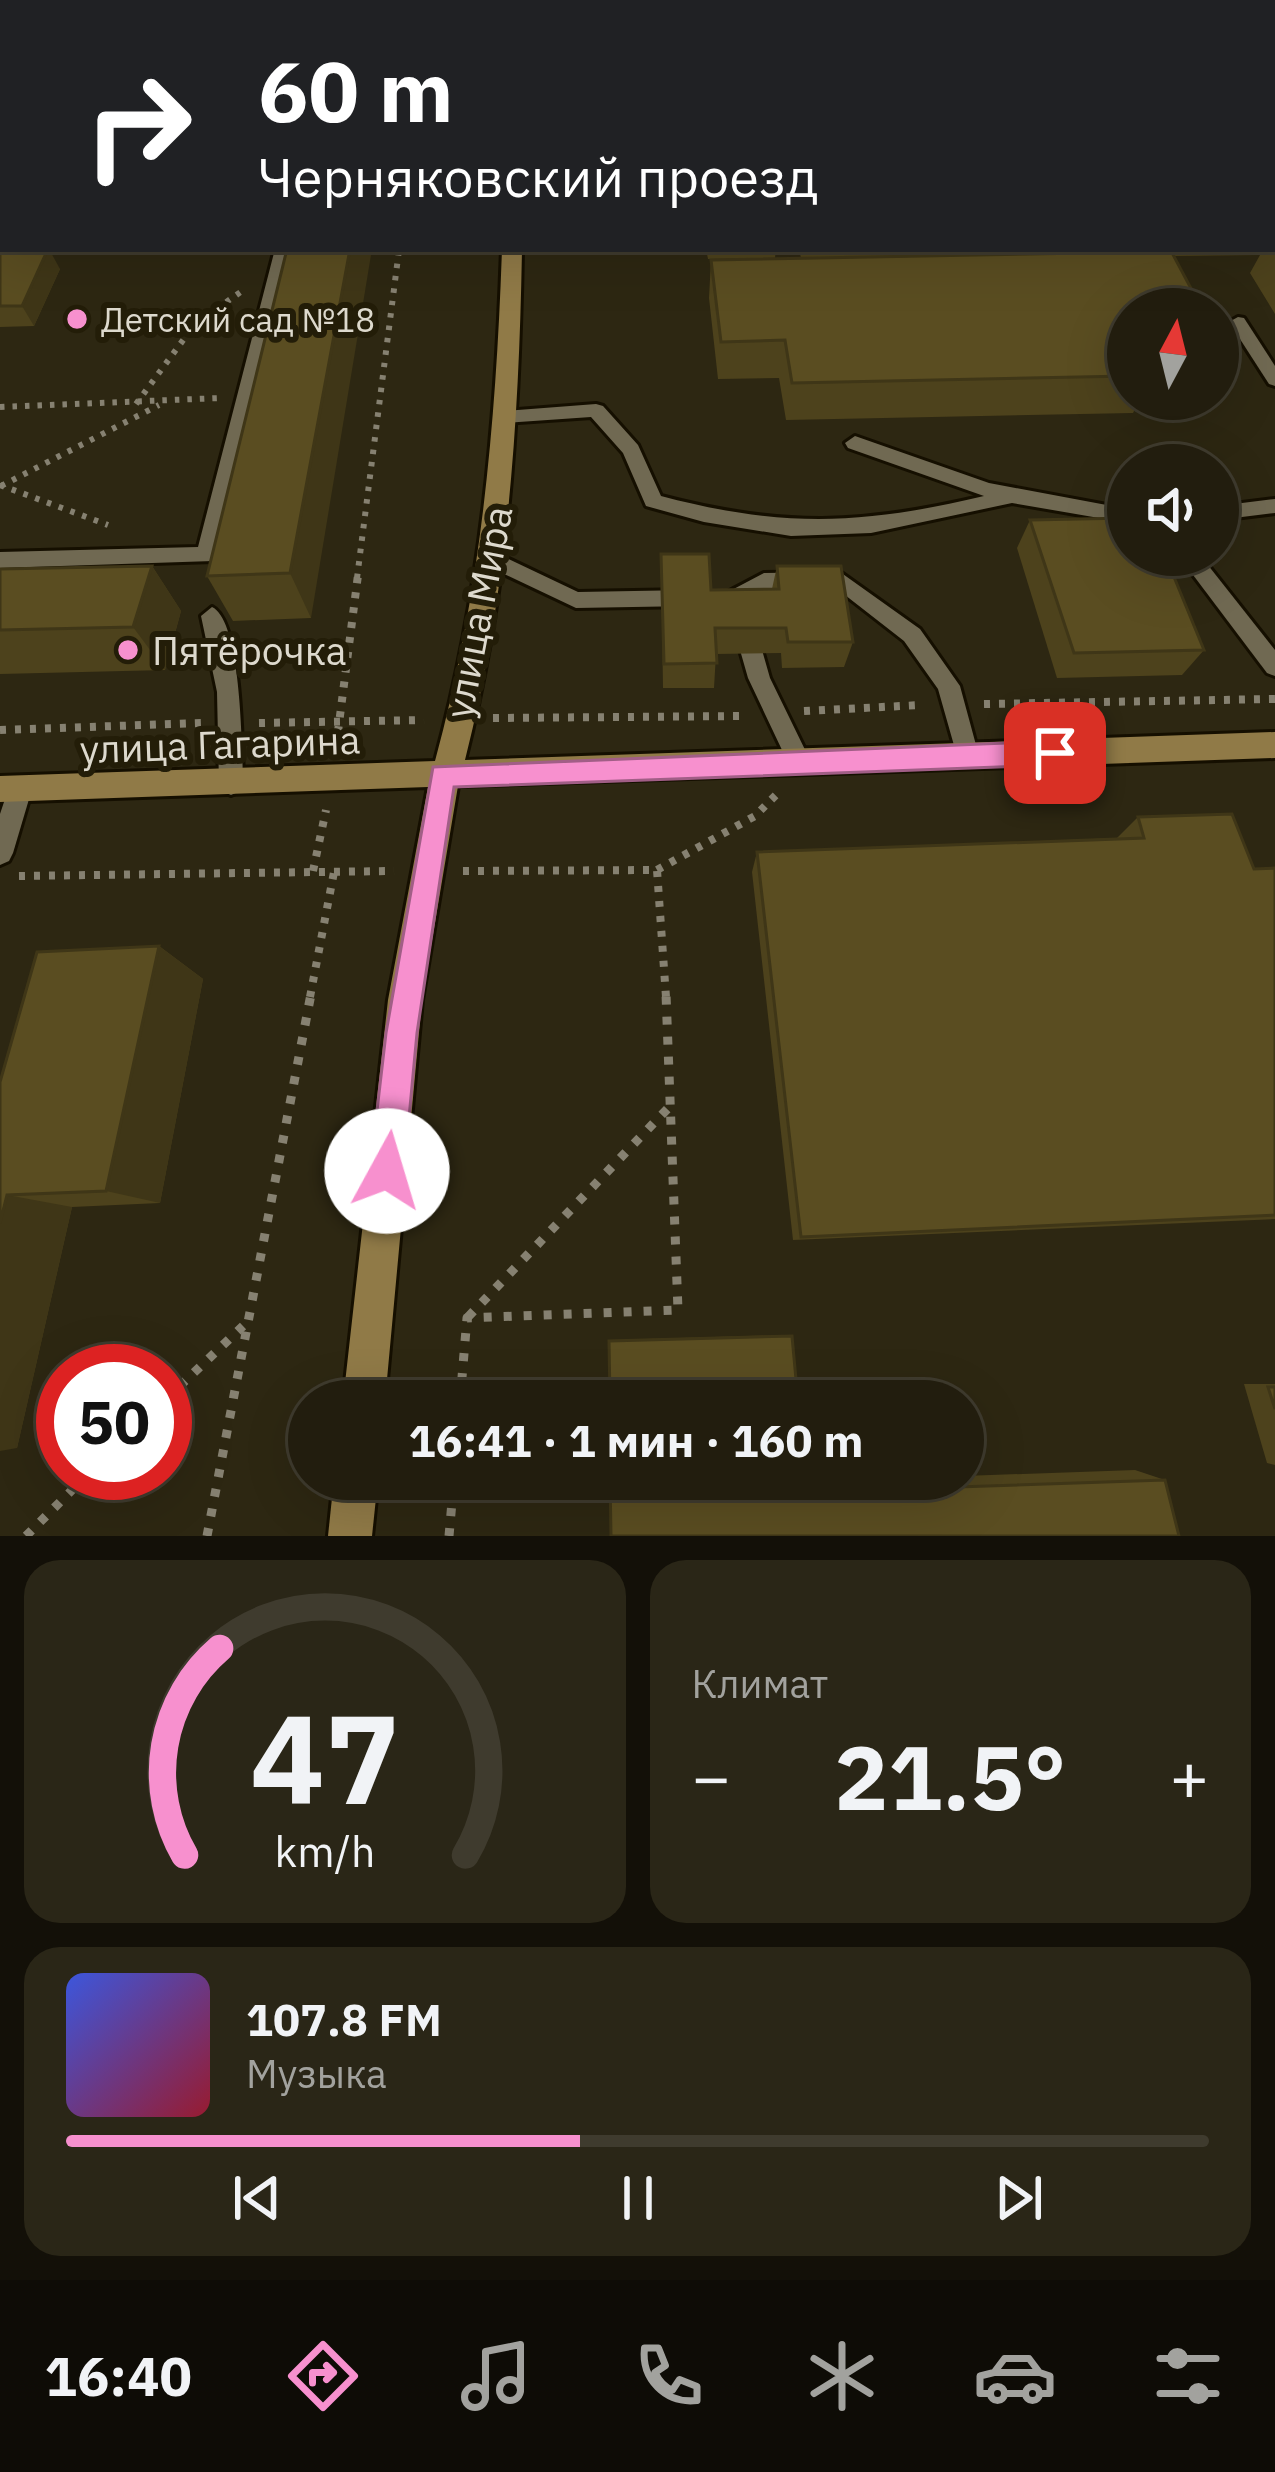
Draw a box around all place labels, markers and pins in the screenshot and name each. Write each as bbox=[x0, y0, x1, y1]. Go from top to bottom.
place label: Детский сад №18 bbox=[101, 298, 375, 341]
marker: Детский сад №18 bbox=[64, 306, 90, 332]
place label: Пятёрочка bbox=[152, 625, 347, 676]
marker: Пятёрочка bbox=[115, 637, 141, 663]
pin bbox=[1004, 702, 1106, 804]

